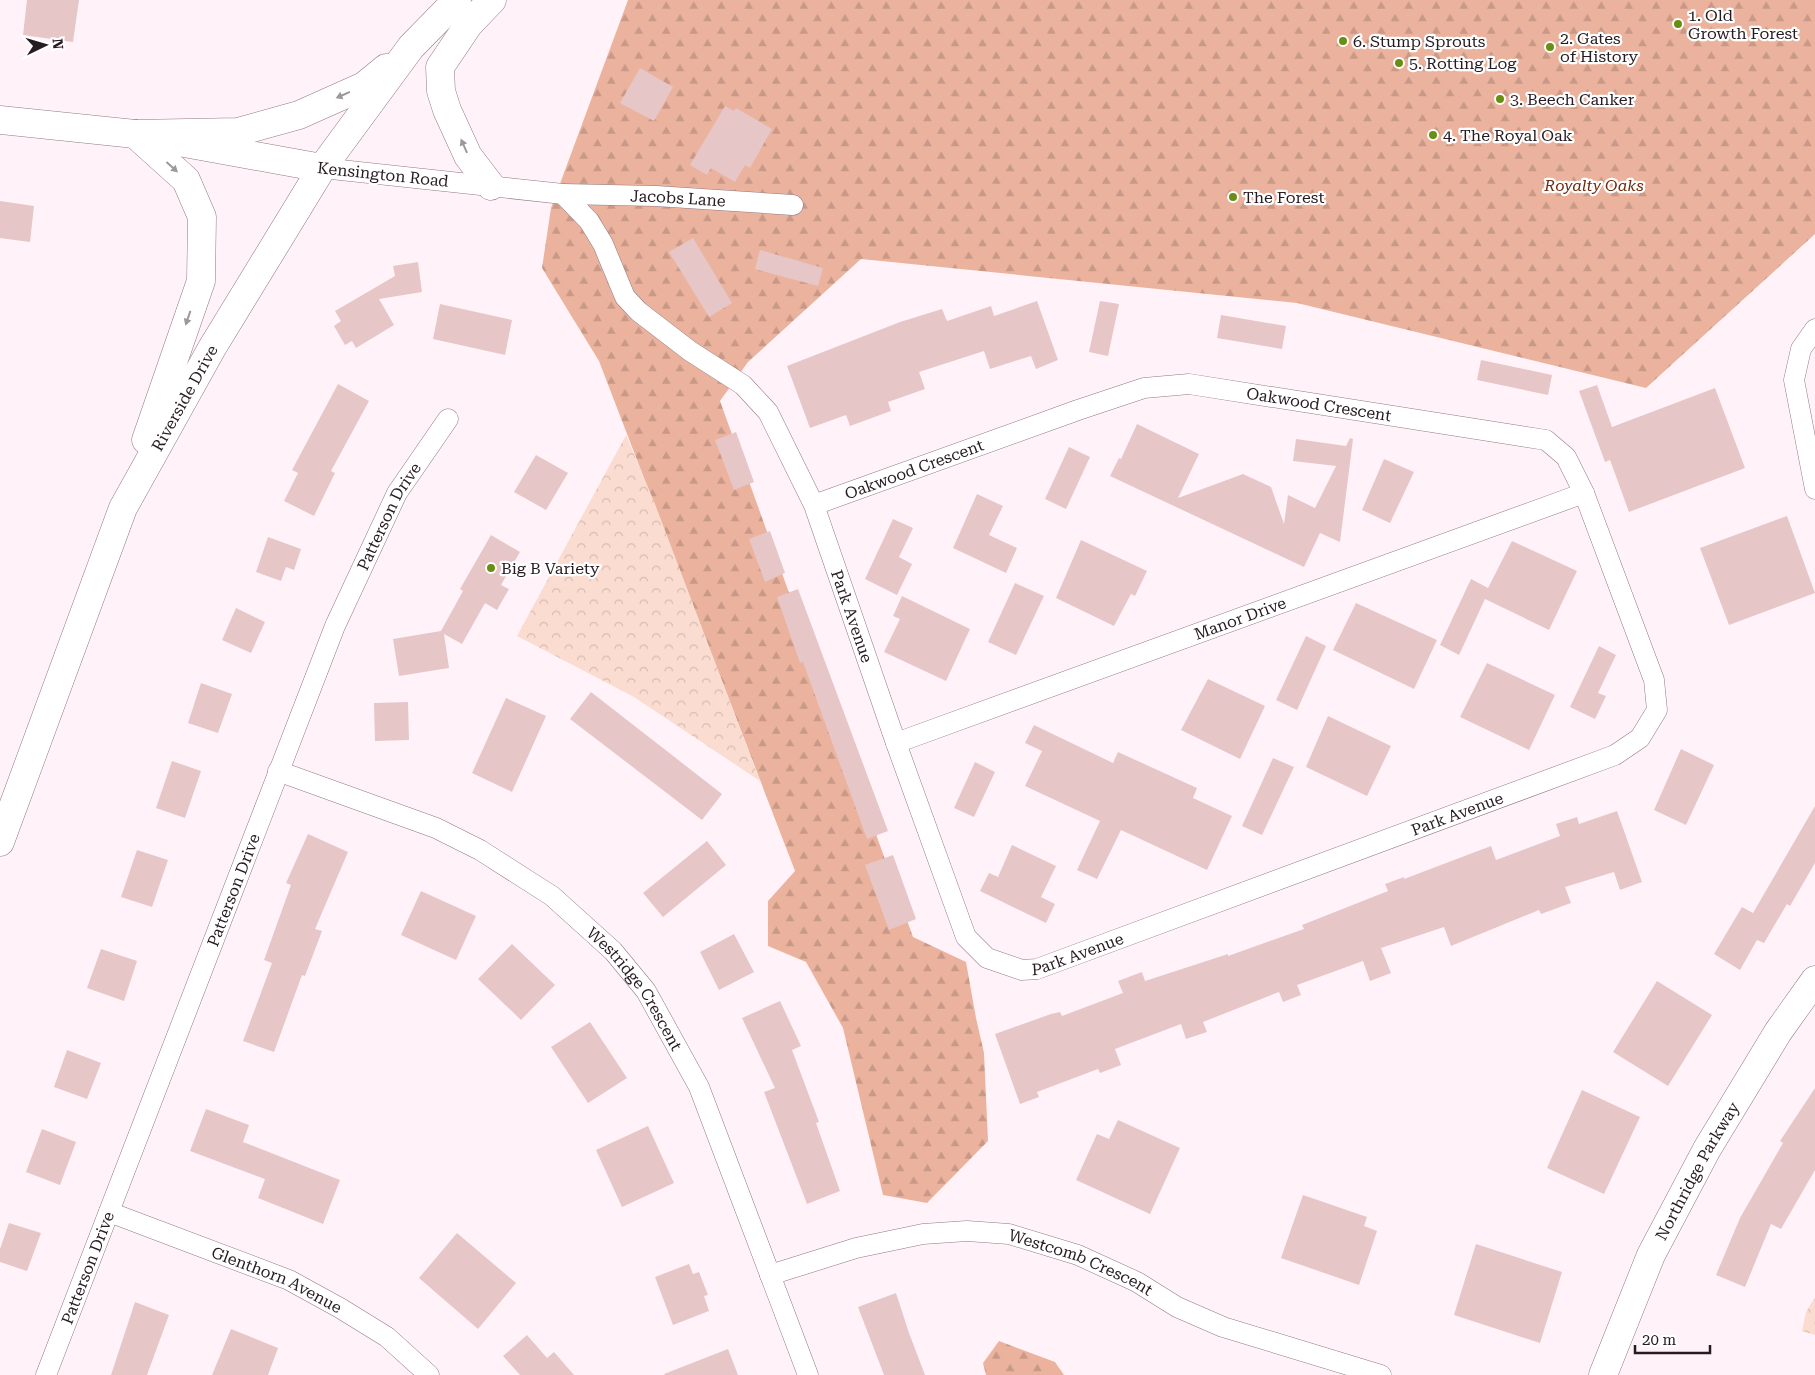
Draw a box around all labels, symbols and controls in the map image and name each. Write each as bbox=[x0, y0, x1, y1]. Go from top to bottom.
place label: 1. Old Growth Forest bbox=[1688, 6, 1798, 43]
marker: 1. Old Growth Forest bbox=[1672, 18, 1684, 30]
north arrow bbox=[20, 20, 70, 70]
place label: 2. Gates of History bbox=[1560, 29, 1639, 66]
place label: 6. Stump Sprouts bbox=[1353, 32, 1486, 51]
marker: 6. Stump Sprouts bbox=[1337, 35, 1349, 47]
text: N bbox=[50, 38, 66, 50]
marker: 2. Gates of History bbox=[1544, 41, 1556, 53]
place label: 5. Rotting Log bbox=[1409, 54, 1517, 73]
marker: 5. Rotting Log bbox=[1393, 57, 1405, 69]
place label: 3. Beech Canker bbox=[1510, 90, 1635, 109]
one-way arrow bbox=[336, 92, 350, 100]
marker: 3. Beech Canker bbox=[1494, 93, 1506, 105]
place label: 4. The Royal Oak bbox=[1443, 126, 1573, 145]
marker: 4. The Royal Oak bbox=[1427, 129, 1439, 141]
one-way arrow bbox=[459, 139, 467, 153]
street label: Kensington Road bbox=[316, 158, 450, 191]
one-way arrow bbox=[165, 161, 177, 173]
park label: Royalty Oaks bbox=[1543, 176, 1644, 195]
street label: Jacobs Lane bbox=[630, 186, 727, 211]
place label: The Forest bbox=[1243, 188, 1324, 207]
marker: The Forest bbox=[1227, 191, 1239, 203]
one-way arrow bbox=[184, 310, 191, 325]
street label: Riverside Drive bbox=[148, 342, 222, 454]
street label: Oakwood Crescent bbox=[1245, 384, 1393, 425]
street label: Oakwood Crescent bbox=[842, 435, 986, 503]
street label: Patterson Drive bbox=[353, 459, 425, 574]
place label: Big B Variety bbox=[501, 559, 600, 578]
marker: Big B Variety bbox=[485, 562, 497, 574]
street label: Park Avenue bbox=[827, 567, 877, 665]
street label: Manor Drive bbox=[1192, 593, 1289, 644]
street label: Park Avenue bbox=[1409, 788, 1506, 840]
street label: Patterson Drive bbox=[203, 831, 264, 949]
street label: Westridge Crescent bbox=[583, 923, 686, 1054]
street label: Park Avenue bbox=[1031, 929, 1126, 979]
street label: Northridge Parkway bbox=[1652, 1098, 1744, 1244]
street label: Patterson Drive bbox=[58, 1209, 118, 1327]
street label: Westcomb Crescent bbox=[1006, 1225, 1156, 1300]
street label: Glenthorn Avenue bbox=[209, 1243, 345, 1317]
scale bar bbox=[1635, 1322, 1710, 1354]
text: 20 m bbox=[1642, 1331, 1677, 1349]

